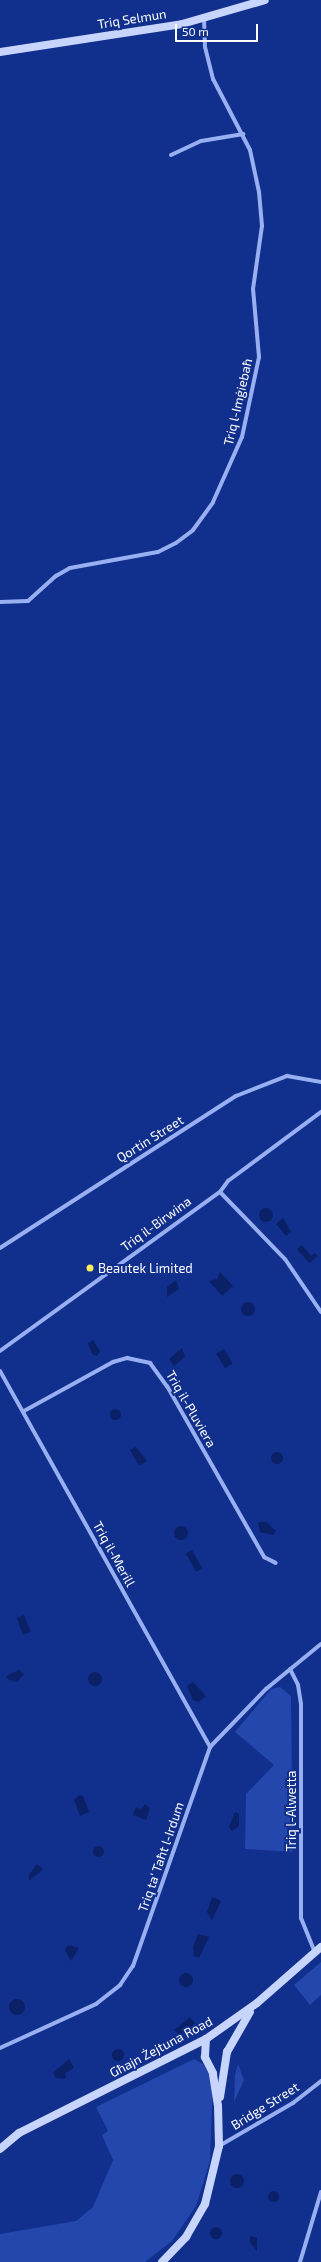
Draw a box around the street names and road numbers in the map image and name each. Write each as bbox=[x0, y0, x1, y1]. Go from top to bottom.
street label: Triq Selmun bbox=[96, 6, 168, 32]
street label: Triq l-Imġiebaħ bbox=[220, 357, 256, 447]
street label: Qortin Street bbox=[114, 1112, 186, 1166]
street label: Triq il-Birwina bbox=[118, 1193, 194, 1255]
street label: Triq il-Pluviera bbox=[163, 1368, 219, 1450]
street label: Triq il-Merill bbox=[90, 1519, 138, 1589]
street label: Triq l-Alwetta bbox=[283, 1770, 299, 1852]
street label: Triq ta' Taħt l-Irdum bbox=[135, 1800, 187, 1914]
street label: Għajn Żejtuna Road bbox=[107, 2013, 215, 2081]
street label: Bridge Street bbox=[228, 2079, 302, 2133]

